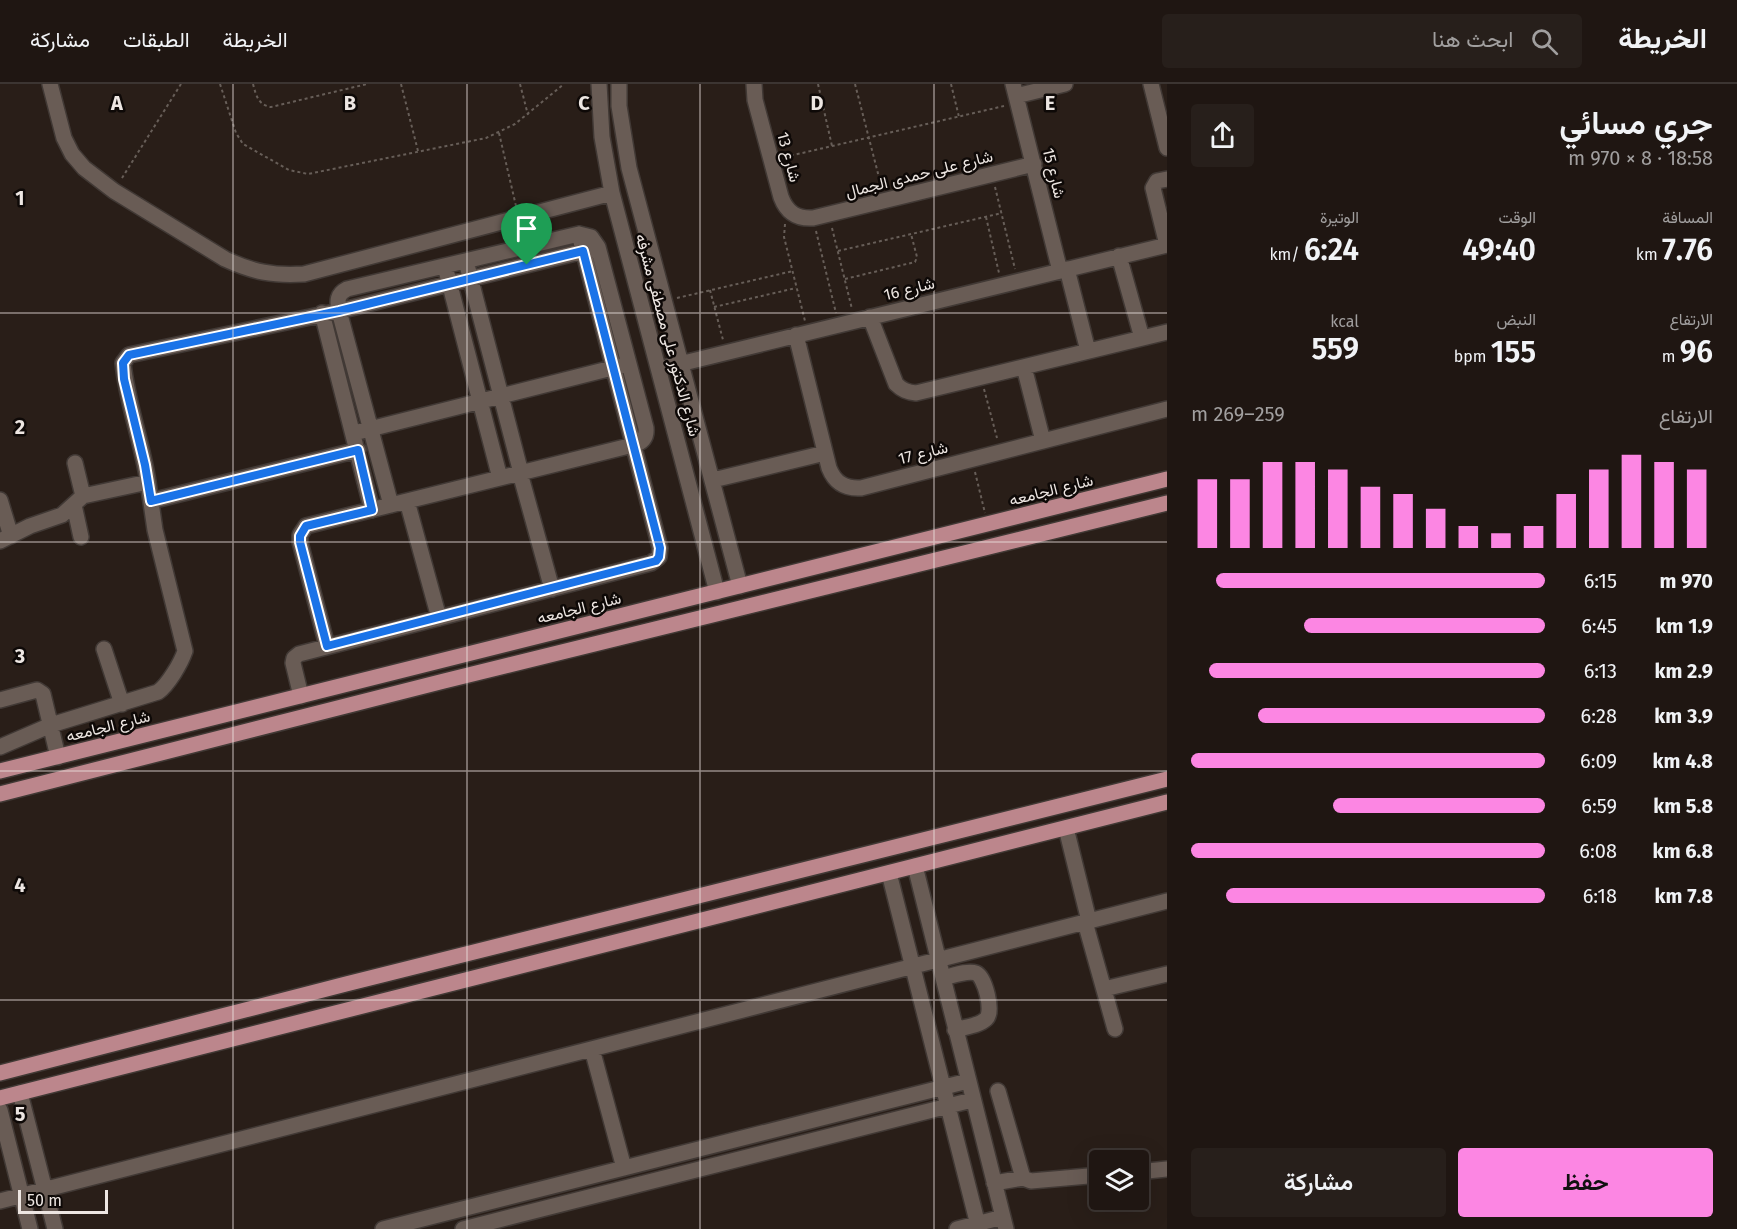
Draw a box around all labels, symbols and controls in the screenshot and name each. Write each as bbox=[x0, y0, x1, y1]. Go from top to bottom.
search box bbox=[1162, 14, 1582, 68]
text: الخريطة bbox=[1618, 22, 1707, 55]
icon: search bbox=[1528, 25, 1561, 58]
text: ابحث هنا bbox=[1432, 26, 1513, 53]
text: مشاركة bbox=[30, 27, 90, 53]
text: الطبقات bbox=[123, 27, 190, 53]
text: الخريطة bbox=[223, 27, 288, 53]
text: A bbox=[110, 91, 124, 115]
text: B bbox=[344, 91, 356, 115]
text: C bbox=[578, 91, 590, 115]
text: D bbox=[810, 91, 824, 115]
text: E bbox=[1045, 91, 1055, 115]
text: جري مسائي bbox=[1559, 103, 1713, 143]
button: share bbox=[1191, 104, 1254, 167]
street label: شارع 13 bbox=[771, 130, 805, 185]
street label: شارع على حمدى الجمال bbox=[843, 146, 995, 203]
street label: شارع 15 bbox=[1037, 146, 1069, 201]
text: 18:58 · 8 × 970 m bbox=[1568, 146, 1713, 170]
text: 1 bbox=[15, 186, 25, 210]
pin bbox=[501, 203, 552, 265]
text: الوتيرة bbox=[1320, 208, 1359, 227]
text: الوقت bbox=[1498, 208, 1536, 227]
text: المسافة bbox=[1662, 208, 1713, 227]
icon: arrive bbox=[510, 212, 543, 245]
street label: شارع الدكتور على مصطفى مشرفه bbox=[630, 232, 704, 439]
text: 6:24 bbox=[1304, 232, 1359, 268]
text: 49:40 bbox=[1462, 232, 1536, 268]
text: 7.76 bbox=[1662, 232, 1713, 268]
text: /km bbox=[1269, 245, 1304, 264]
text: km bbox=[1636, 245, 1662, 264]
street label: شارع 16 bbox=[882, 274, 937, 306]
text: النبض bbox=[1496, 310, 1536, 329]
text: الارتفاع bbox=[1670, 310, 1713, 329]
text: kcal bbox=[1330, 312, 1359, 331]
text: 559 bbox=[1311, 331, 1359, 367]
text: 155 bbox=[1491, 334, 1536, 370]
text: 96 bbox=[1680, 334, 1713, 370]
text: bpm bbox=[1454, 347, 1491, 366]
text: m bbox=[1662, 347, 1680, 366]
text: 259–269 m bbox=[1191, 402, 1285, 426]
text: الارتفاع bbox=[1659, 404, 1713, 428]
text: 2 bbox=[15, 415, 25, 439]
street label: شارع 17 bbox=[896, 438, 950, 470]
street label: شارع الجامعه bbox=[1007, 470, 1095, 512]
text: 6:15 bbox=[1584, 569, 1617, 593]
text: 970 m bbox=[1660, 569, 1713, 593]
street label: شارع الجامعه bbox=[535, 588, 623, 630]
text: 6:45 bbox=[1581, 614, 1617, 638]
text: 1.9 km bbox=[1655, 614, 1713, 638]
text: 3 bbox=[14, 644, 25, 668]
text: 6:13 bbox=[1584, 659, 1617, 683]
text: 2.9 km bbox=[1654, 659, 1713, 683]
text: 6:28 bbox=[1581, 704, 1617, 728]
text: 3.9 km bbox=[1654, 704, 1713, 728]
street label: شارع الجامعه bbox=[64, 706, 152, 748]
text: 6:09 bbox=[1580, 749, 1617, 773]
text: 4.8 km bbox=[1653, 749, 1713, 773]
text: 6:59 bbox=[1581, 794, 1617, 818]
text: 5.8 km bbox=[1653, 794, 1713, 818]
text: 6:08 bbox=[1579, 839, 1617, 863]
text: 6.8 km bbox=[1653, 839, 1713, 863]
text: 4 bbox=[14, 873, 26, 897]
text: 6:18 bbox=[1583, 884, 1617, 908]
text: 7.8 km bbox=[1655, 884, 1713, 908]
text: 5 bbox=[15, 1102, 26, 1126]
button: مشاركة bbox=[1191, 1148, 1446, 1217]
button: حفظ bbox=[1458, 1148, 1713, 1217]
map controls bbox=[1089, 1150, 1149, 1210]
button: layers bbox=[1089, 1150, 1149, 1210]
scale bar bbox=[18, 1187, 108, 1214]
text: 50 m bbox=[27, 1191, 62, 1210]

